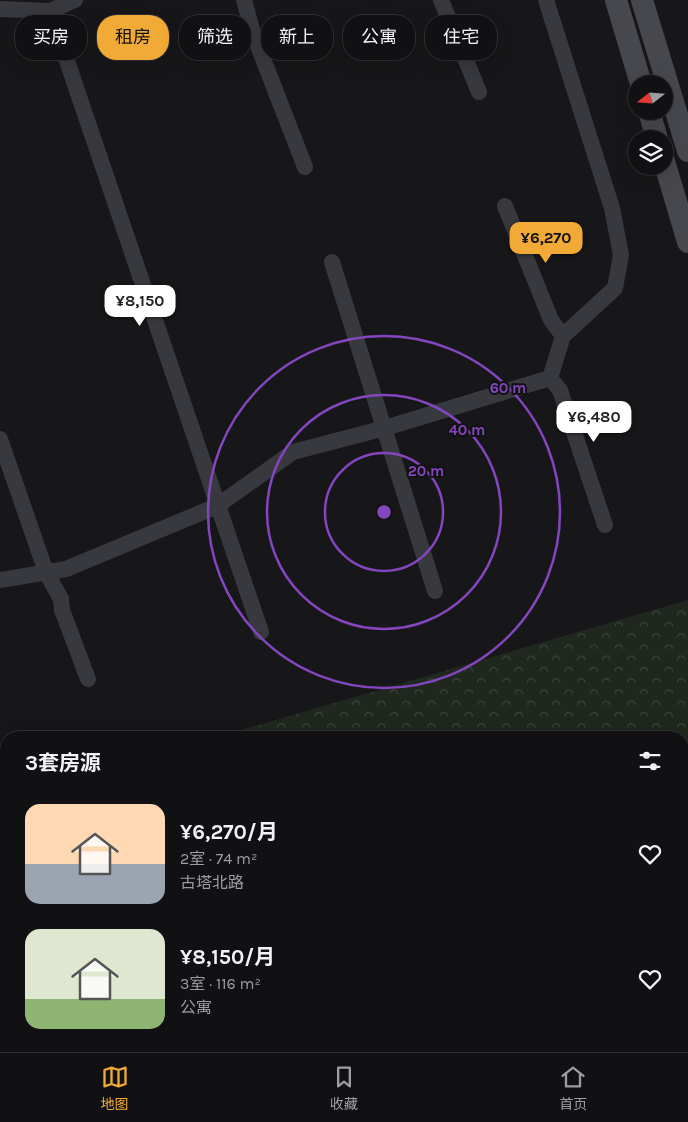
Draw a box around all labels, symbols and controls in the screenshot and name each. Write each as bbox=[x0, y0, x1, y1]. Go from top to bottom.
chip: 买房 bbox=[15, 15, 87, 60]
chip: 租房 bbox=[97, 15, 169, 60]
chip: 筛选 bbox=[179, 15, 251, 60]
chip: 新上 bbox=[261, 15, 333, 60]
chip: 公寓 bbox=[343, 15, 415, 60]
chip: 住宅 bbox=[425, 15, 497, 60]
north arrow bbox=[628, 75, 672, 120]
map controls bbox=[628, 75, 673, 175]
button: layers bbox=[628, 130, 673, 175]
pin: ¥6,270 bbox=[505, 222, 587, 264]
text: ¥6,270 bbox=[521, 228, 571, 247]
pin: ¥8,150 bbox=[99, 284, 181, 327]
text: ¥8,150 bbox=[116, 291, 164, 310]
text: 60 m bbox=[490, 379, 526, 397]
pin: ¥6,480 bbox=[553, 400, 635, 443]
text: ¥6,480 bbox=[567, 407, 621, 426]
text: 40 m bbox=[449, 421, 485, 439]
text: 20 m bbox=[408, 462, 444, 480]
centre of rings bbox=[375, 503, 393, 521]
icon: filters bbox=[636, 747, 664, 775]
text: 3套房源 bbox=[25, 751, 101, 775]
text: ¥6,270/月 bbox=[180, 820, 278, 844]
icon: home bbox=[65, 824, 125, 884]
icon: heart bbox=[636, 840, 664, 868]
text: 2室 · 74 m² bbox=[180, 849, 257, 868]
text: 古塔北路 bbox=[180, 873, 244, 892]
text: ¥8,150/月 bbox=[180, 945, 275, 969]
icon: home bbox=[65, 949, 125, 1009]
icon: heart bbox=[636, 965, 664, 993]
text: 3室 · 116 m² bbox=[180, 974, 261, 993]
text: 公寓 bbox=[180, 998, 212, 1017]
tab: 地图 bbox=[101, 1063, 129, 1113]
tab: 收藏 bbox=[330, 1063, 358, 1113]
tab: 首页 bbox=[559, 1063, 587, 1113]

